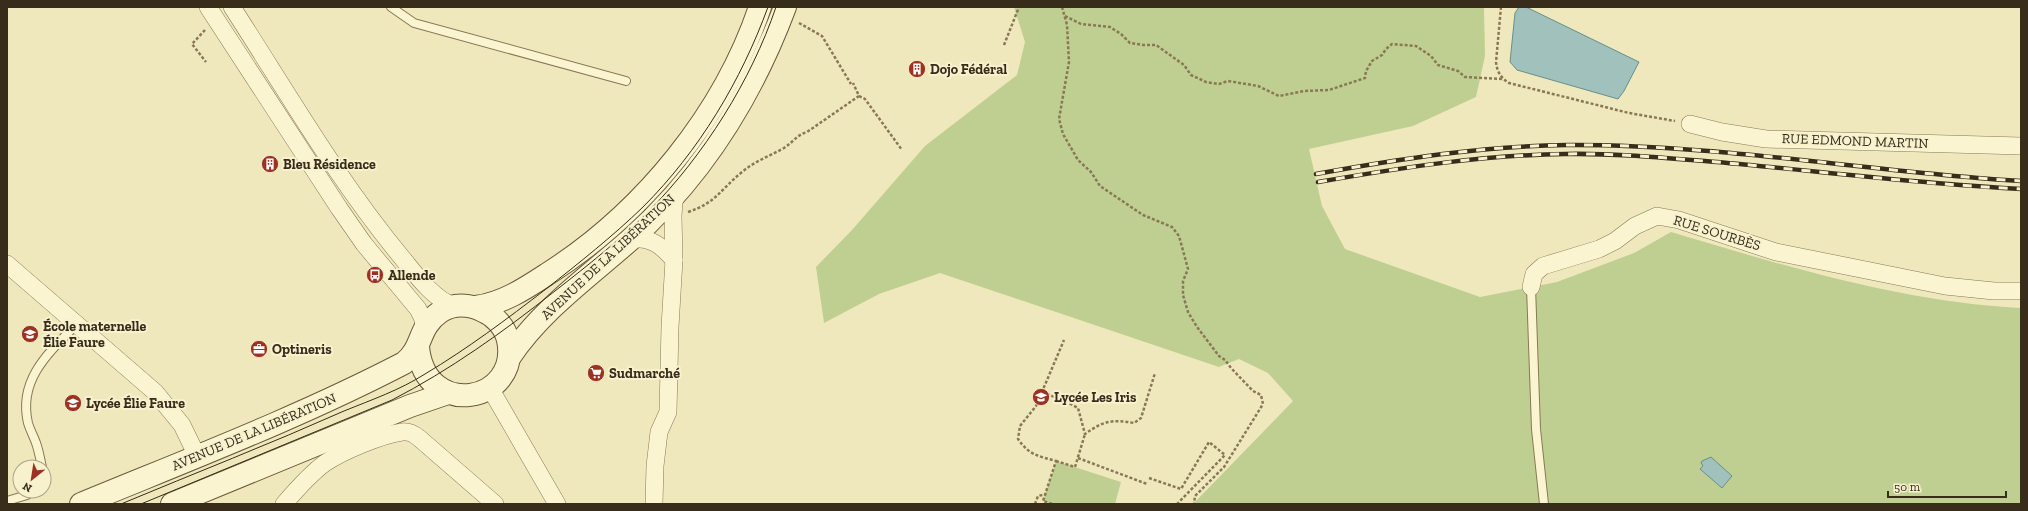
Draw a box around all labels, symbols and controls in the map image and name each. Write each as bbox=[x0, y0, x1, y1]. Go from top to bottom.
building icon: Dojo Fédéral bbox=[907, 59, 927, 79]
place label: Dojo Fédéral bbox=[930, 61, 1007, 78]
street label: RUE EDMOND MARTIN bbox=[1781, 130, 1929, 152]
building icon: Bleu Résidence bbox=[260, 154, 280, 174]
place label: Bleu Résidence bbox=[283, 156, 376, 173]
street label: AVENUE DE LA LIBÉRATION bbox=[538, 190, 678, 324]
street label: RUE SOURBÈS bbox=[1671, 212, 1763, 254]
bus stop icon: Allende bbox=[365, 265, 385, 285]
place label: Allende bbox=[388, 267, 436, 284]
place label: École maternelle Élie Faure bbox=[43, 318, 146, 351]
school or university icon: École maternelle Élie Faure bbox=[20, 324, 40, 344]
office icon: Optineris bbox=[249, 339, 269, 359]
place label: Optineris bbox=[272, 341, 332, 358]
supermarket icon: Sudmarché bbox=[586, 363, 606, 383]
place label: Sudmarché bbox=[609, 365, 680, 382]
school or university icon: Lycée Les Iris bbox=[1031, 387, 1051, 407]
place label: Lycée Les Iris bbox=[1054, 389, 1137, 406]
street label: AVENUE DE LA LIBÉRATION bbox=[169, 390, 339, 474]
school or university icon: Lycée Élie Faure bbox=[63, 393, 83, 413]
place label: Lycée Élie Faure bbox=[86, 395, 185, 412]
north arrow bbox=[12, 459, 52, 499]
scale bar bbox=[1888, 473, 2006, 499]
text: N bbox=[20, 479, 34, 495]
text: 50 m bbox=[1894, 480, 1921, 494]

